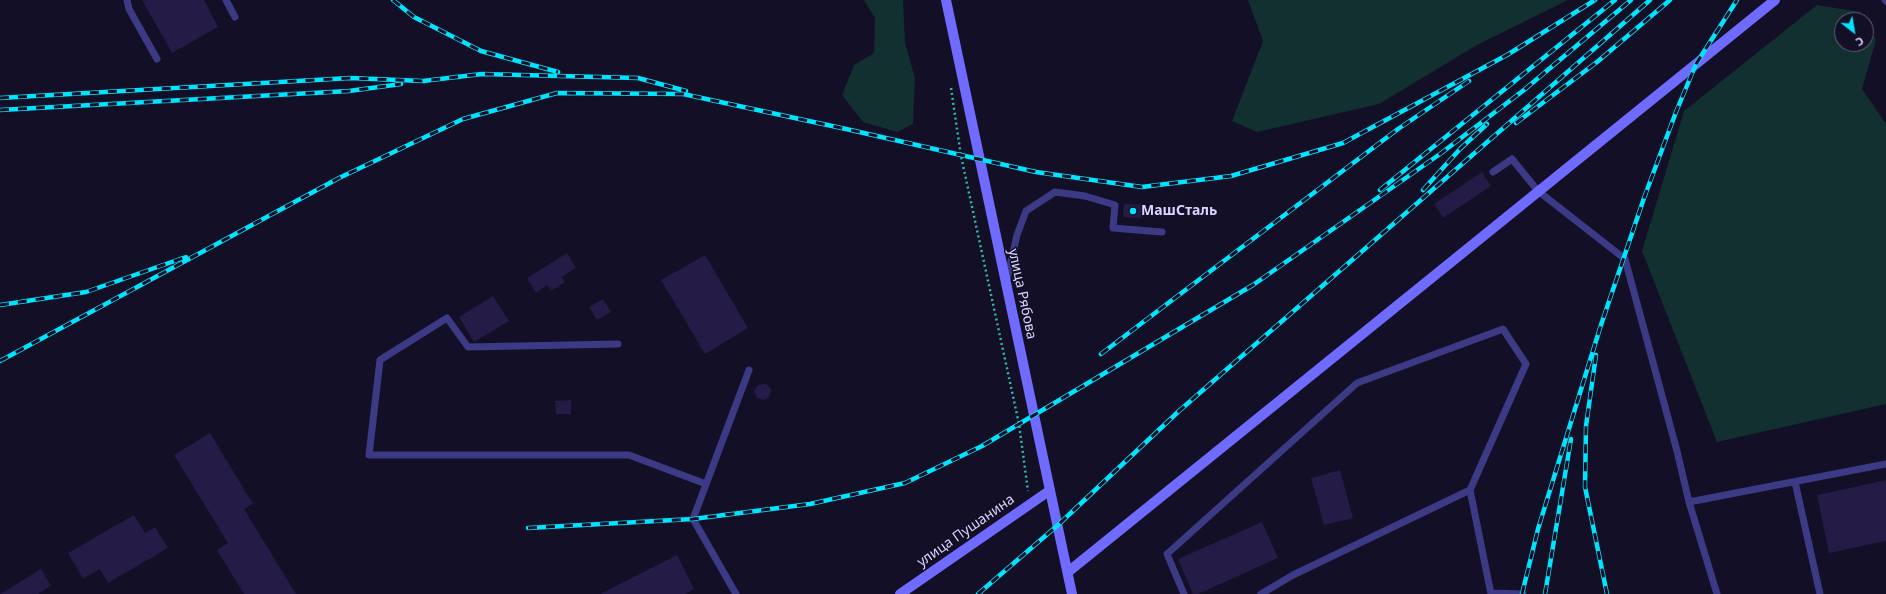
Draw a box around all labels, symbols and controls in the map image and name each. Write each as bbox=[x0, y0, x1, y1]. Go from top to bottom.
north arrow bbox=[1834, 12, 1874, 52]
text: С bbox=[1853, 34, 1867, 50]
place label: МашСталь bbox=[1141, 203, 1217, 219]
marker: МашСталь bbox=[1128, 206, 1138, 216]
street label: улица Рябова bbox=[1004, 247, 1040, 341]
street label: улица Пушанина bbox=[914, 491, 1018, 571]

